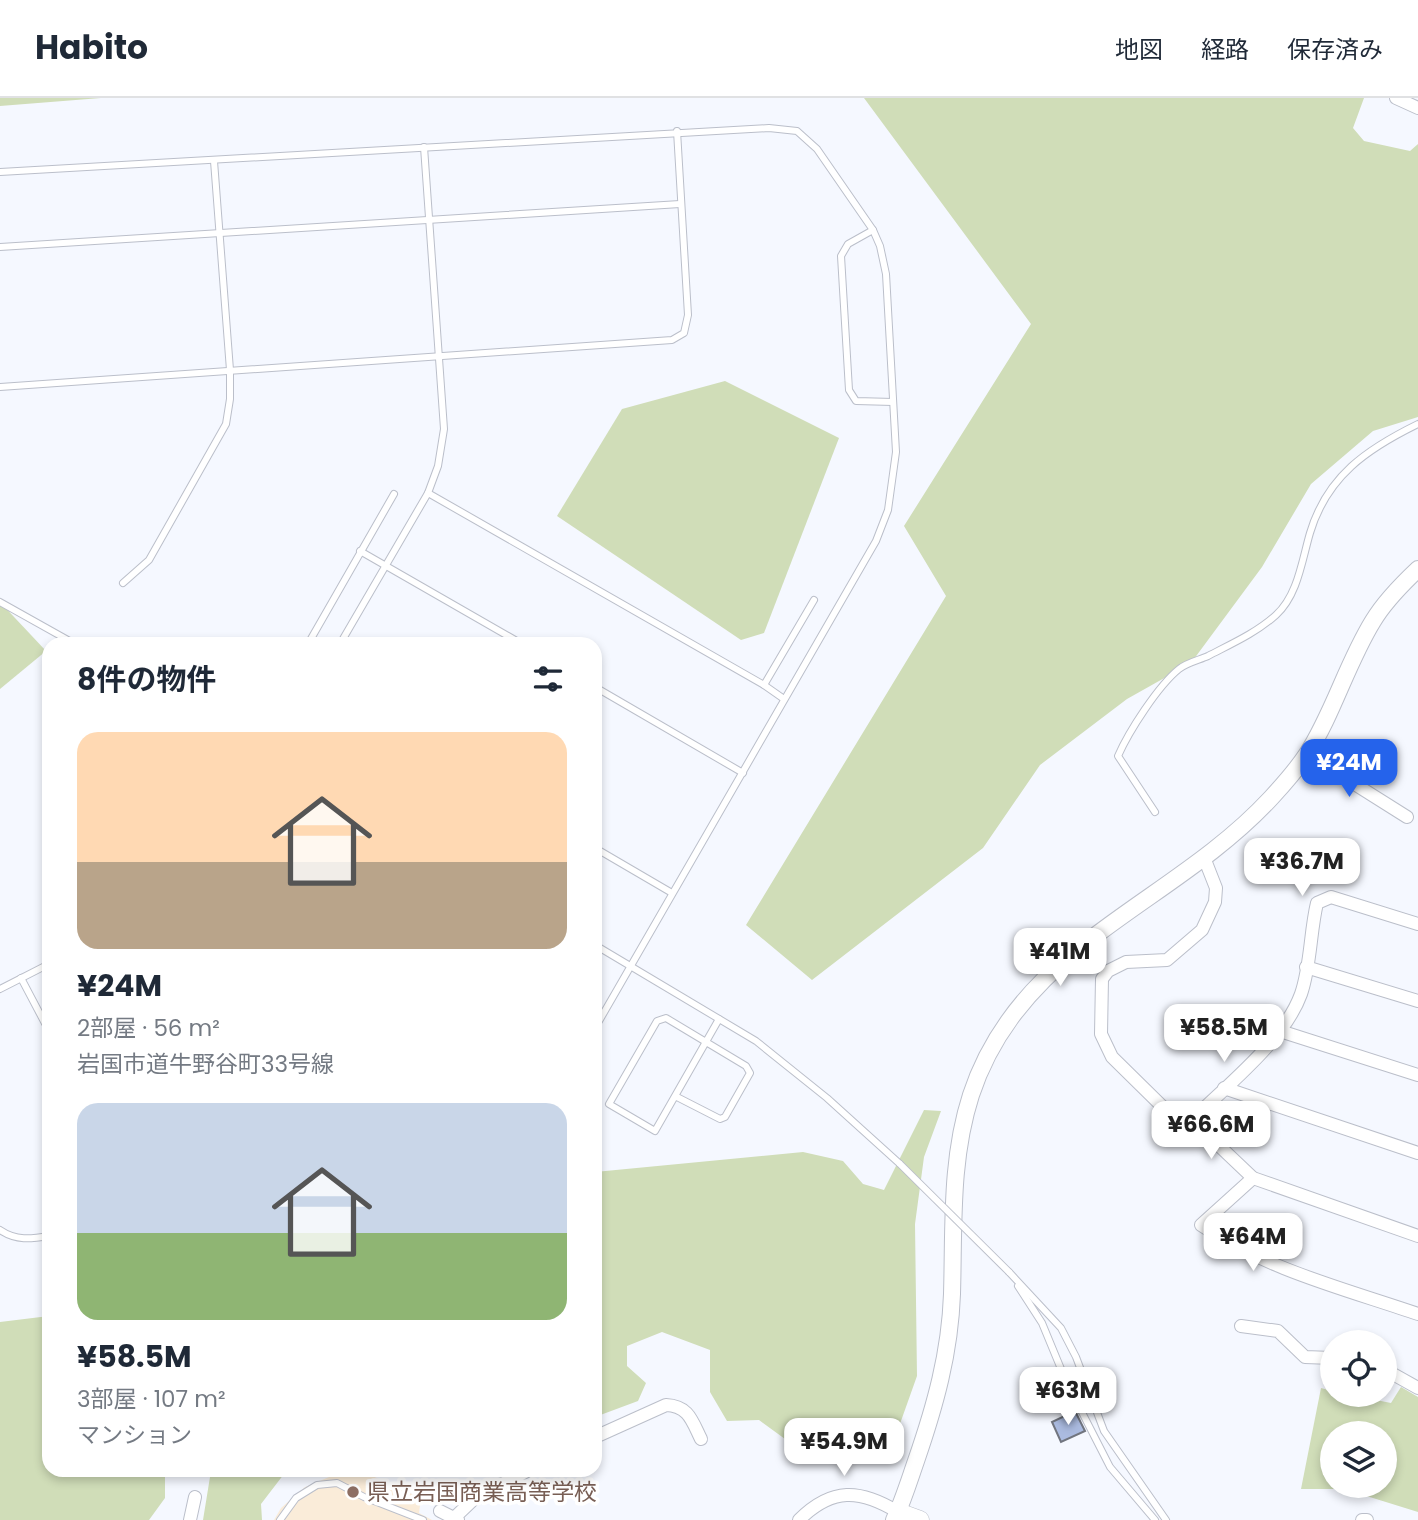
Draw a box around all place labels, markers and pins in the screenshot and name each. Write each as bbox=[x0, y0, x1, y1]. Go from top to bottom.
pin: ¥24M bbox=[1308, 740, 1390, 799]
pin: ¥36.7M bbox=[1245, 838, 1359, 898]
pin: ¥41M bbox=[1019, 928, 1101, 988]
pin: ¥58.5M bbox=[1167, 1004, 1281, 1064]
pin: ¥66.6M bbox=[1154, 1102, 1268, 1161]
pin: ¥64M bbox=[1212, 1214, 1294, 1273]
pin: ¥63M bbox=[1027, 1368, 1109, 1427]
pin: ¥54.9M bbox=[787, 1418, 901, 1478]
place label: 県立岩国商業高等学校 bbox=[367, 1476, 597, 1508]
marker: 県立岩国商業高等学校 bbox=[345, 1484, 361, 1500]

